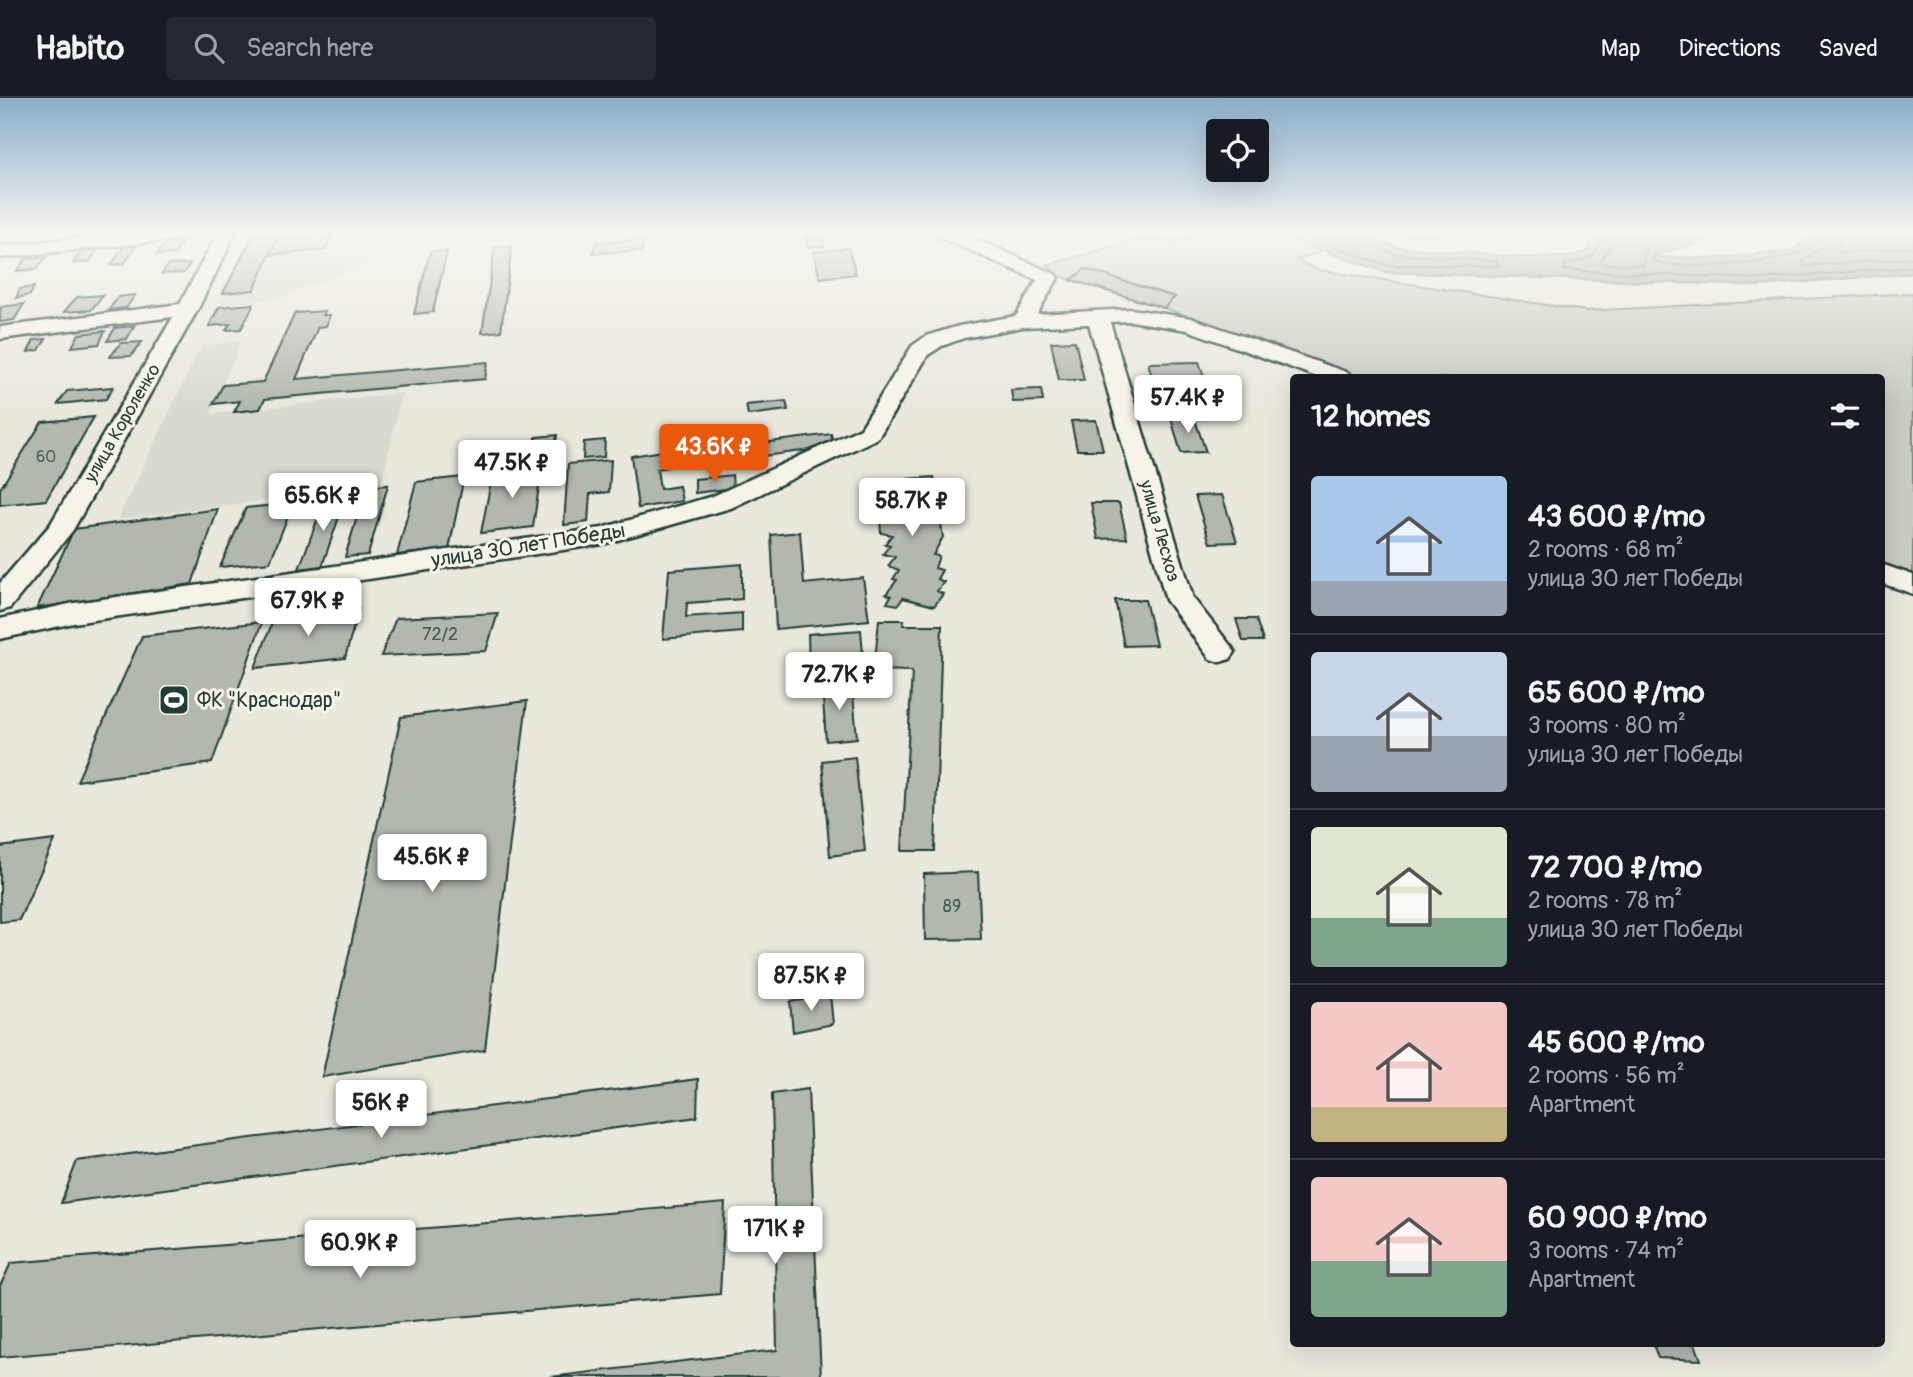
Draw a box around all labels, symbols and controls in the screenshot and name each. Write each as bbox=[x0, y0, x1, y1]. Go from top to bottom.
search box bbox=[166, 17, 656, 80]
text: Habito bbox=[35, 28, 124, 69]
icon: search bbox=[190, 29, 228, 67]
text: Search here bbox=[246, 32, 373, 64]
text: Map bbox=[1601, 34, 1641, 63]
text: Directions bbox=[1679, 34, 1780, 63]
text: Saved bbox=[1818, 34, 1878, 63]
map controls bbox=[1206, 119, 1269, 182]
button: locate bbox=[1206, 119, 1269, 182]
street label: улица Короленко bbox=[79, 360, 166, 488]
pin: 57.4K ₽ bbox=[1123, 376, 1253, 435]
text: 57.4K ₽ bbox=[1150, 383, 1226, 412]
icon: filters bbox=[1826, 397, 1864, 435]
text: 12 homes bbox=[1311, 398, 1430, 435]
pin: 43.6K ₽ bbox=[649, 424, 779, 484]
text: 43.6K ₽ bbox=[675, 432, 753, 461]
pin: 47.5K ₽ bbox=[447, 440, 577, 500]
house number: 60 bbox=[36, 447, 56, 467]
text: 47.5K ₽ bbox=[474, 448, 550, 477]
pin: 65.6K ₽ bbox=[258, 474, 388, 533]
street label: улица Лесхоз bbox=[1134, 477, 1185, 585]
pin: 58.7K ₽ bbox=[847, 478, 977, 538]
text: 65.6K ₽ bbox=[285, 481, 361, 510]
text: 58.7K ₽ bbox=[875, 486, 949, 515]
text: 43 600 ₽/mo bbox=[1528, 498, 1705, 535]
icon: home bbox=[1367, 504, 1451, 588]
street label: улица 30 лет Победы bbox=[428, 517, 627, 574]
text: 2 rooms · 68 m² bbox=[1528, 535, 1684, 564]
text: улица 30 лет Победы bbox=[1528, 564, 1743, 593]
pin: 67.9K ₽ bbox=[243, 578, 373, 638]
text: 67.9K ₽ bbox=[271, 586, 345, 615]
house number: 72/2 bbox=[422, 623, 458, 646]
pin: 72.7K ₽ bbox=[774, 652, 904, 712]
text: 72.7K ₽ bbox=[802, 660, 876, 689]
text: 65 600 ₽/mo bbox=[1528, 674, 1705, 711]
icon: home bbox=[1367, 680, 1451, 764]
sports icon: ФК "Краснодар" bbox=[157, 683, 191, 717]
place label: ФК "Краснодар" bbox=[197, 687, 341, 714]
text: 3 rooms · 80 m² bbox=[1528, 711, 1686, 740]
text: улица 30 лет Победы bbox=[1528, 740, 1743, 769]
pin: 45.6K ₽ bbox=[367, 834, 497, 894]
text: 45.6K ₽ bbox=[394, 842, 470, 871]
text: 72 700 ₽/mo bbox=[1528, 849, 1702, 886]
icon: home bbox=[1367, 855, 1451, 939]
text: 2 rooms · 78 m² bbox=[1528, 886, 1682, 915]
house number: 89 bbox=[943, 895, 961, 918]
text: улица 30 лет Победы bbox=[1528, 915, 1743, 944]
pin: 87.5K ₽ bbox=[746, 954, 876, 1013]
text: 87.5K ₽ bbox=[774, 961, 848, 990]
text: 45 600 ₽/mo bbox=[1528, 1024, 1705, 1061]
icon: home bbox=[1367, 1030, 1451, 1114]
text: 2 rooms · 56 m² bbox=[1528, 1061, 1685, 1090]
pin: 56K ₽ bbox=[332, 1080, 430, 1140]
text: 56K ₽ bbox=[352, 1088, 410, 1117]
text: Apartment bbox=[1528, 1090, 1635, 1119]
text: 60 900 ₽/mo bbox=[1528, 1199, 1707, 1236]
icon: home bbox=[1367, 1205, 1451, 1289]
pin: 171K ₽ bbox=[718, 1206, 832, 1266]
text: 171K ₽ bbox=[744, 1214, 806, 1243]
pin: 60.9K ₽ bbox=[295, 1220, 425, 1280]
text: 60.9K ₽ bbox=[321, 1228, 399, 1257]
text: 3 rooms · 74 m² bbox=[1528, 1236, 1684, 1265]
text: Apartment bbox=[1528, 1265, 1635, 1294]

